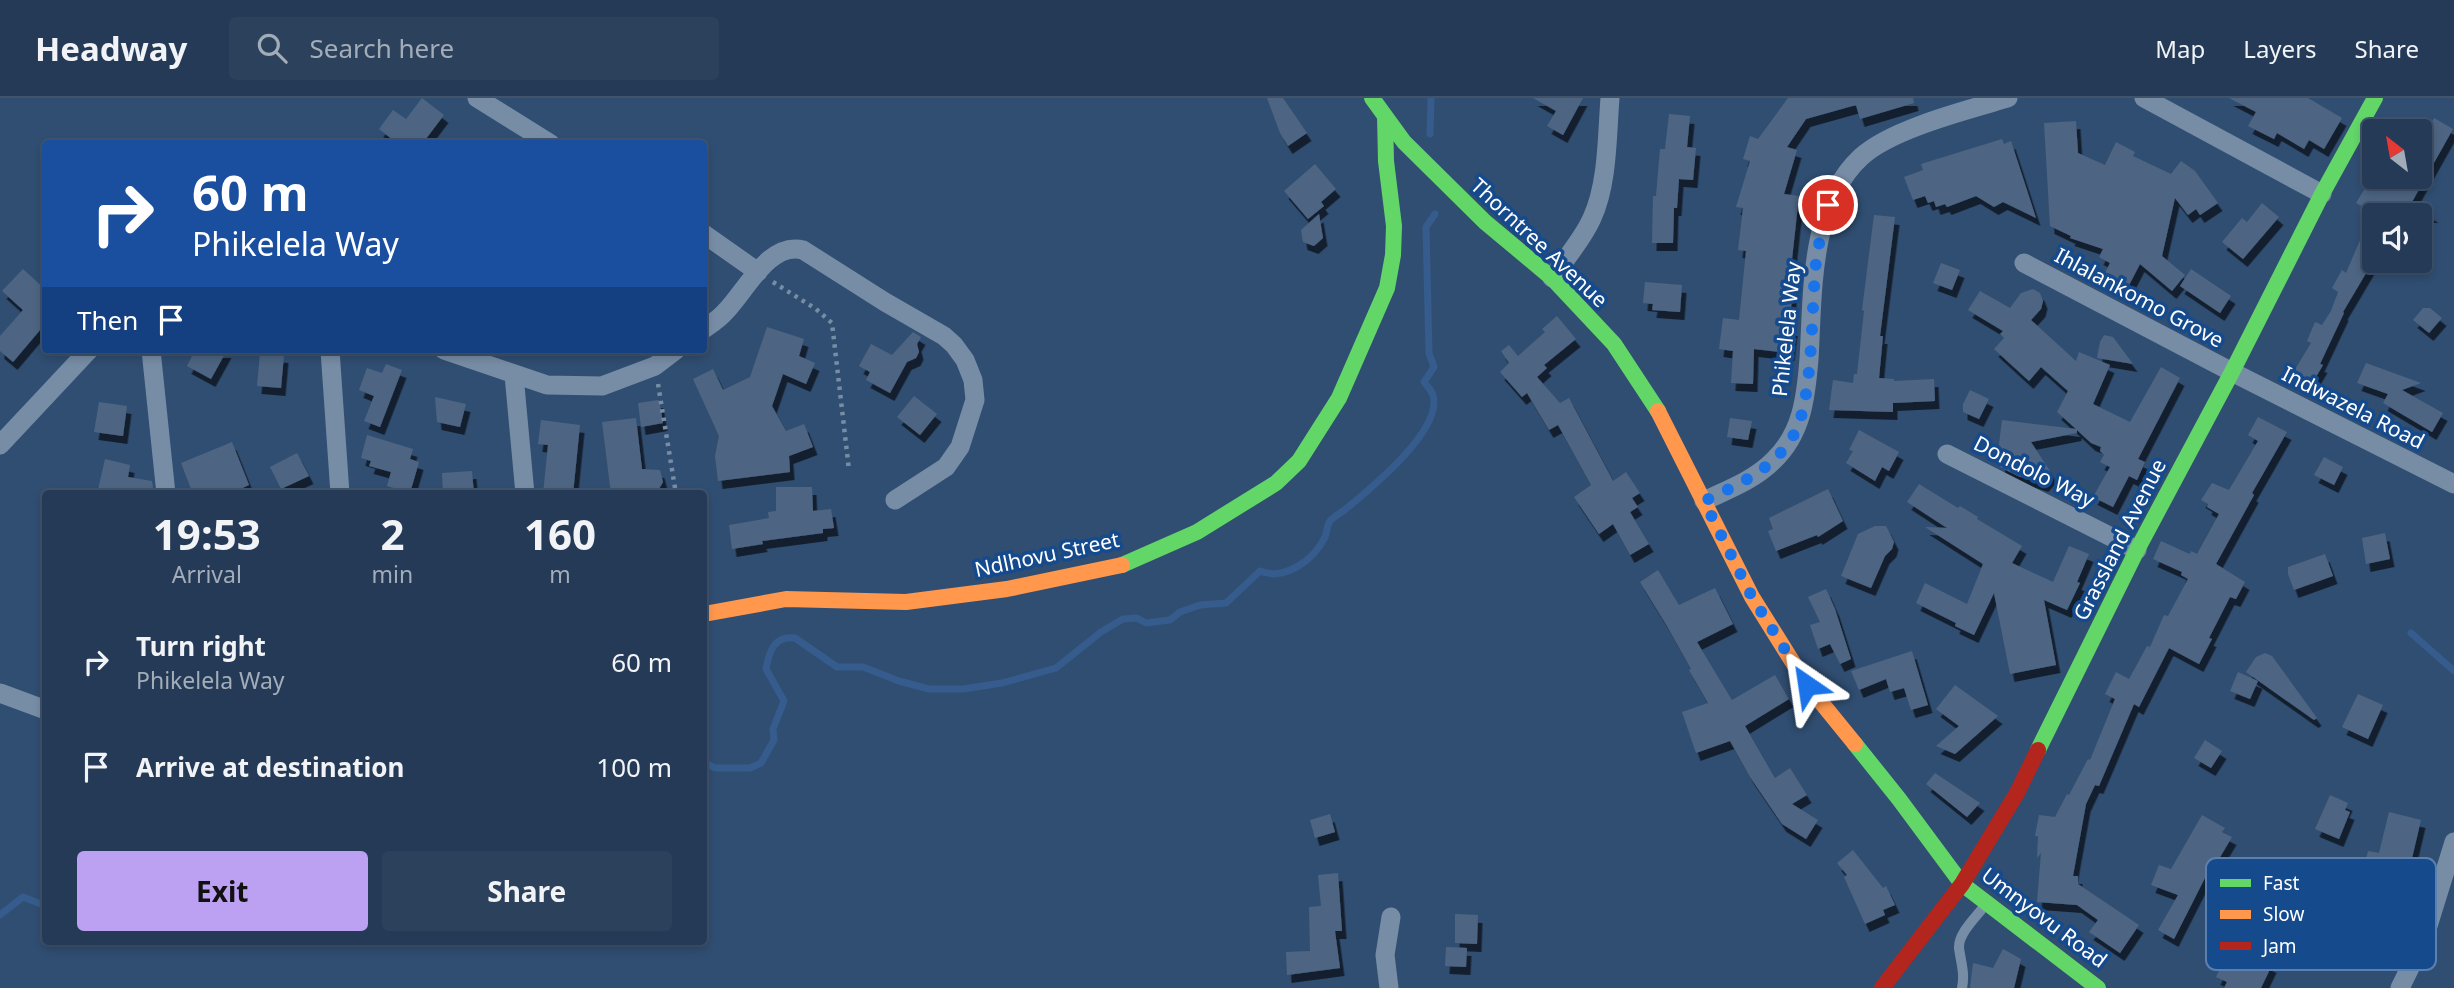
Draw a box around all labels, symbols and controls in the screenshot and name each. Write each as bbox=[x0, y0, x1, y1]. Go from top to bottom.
search box bbox=[229, 17, 719, 80]
text: Headway bbox=[35, 26, 187, 71]
icon: search bbox=[253, 29, 291, 67]
text: Search here bbox=[309, 30, 454, 66]
text: Map bbox=[2155, 32, 2205, 65]
text: Layers bbox=[2243, 32, 2317, 65]
text: Share bbox=[2355, 32, 2419, 65]
north arrow bbox=[2362, 119, 2432, 189]
map controls bbox=[2362, 119, 2432, 273]
text: 60 m bbox=[192, 159, 309, 225]
icon: right bbox=[77, 168, 168, 259]
street label: Thorntree Avenue bbox=[1465, 171, 1614, 313]
pin bbox=[1798, 175, 1858, 235]
icon: arrive bbox=[1809, 186, 1847, 224]
button: sound bbox=[2362, 203, 2432, 273]
text: Phikelela Way bbox=[192, 222, 399, 265]
street label: Ihlalankomo Grove bbox=[2050, 241, 2229, 353]
street label: Phikelela Way bbox=[1765, 260, 1807, 398]
icon: arrive bbox=[152, 301, 190, 339]
text: Then bbox=[77, 302, 138, 338]
street label: Indwazela Road bbox=[2278, 359, 2429, 455]
street label: Dondolo Way bbox=[1969, 429, 2100, 514]
street label: Grassland Avenue bbox=[2066, 454, 2172, 625]
text: 19:53 bbox=[153, 505, 261, 562]
text: 2 bbox=[380, 505, 404, 562]
text: 160 bbox=[524, 505, 596, 562]
street label: Ndlhovu Street bbox=[972, 525, 1122, 583]
text: Arrival bbox=[172, 558, 242, 590]
text: min bbox=[372, 558, 413, 590]
text: m bbox=[549, 558, 571, 590]
text: Turn right bbox=[136, 628, 266, 664]
icon: right bbox=[77, 643, 115, 681]
text: 60 m bbox=[611, 644, 672, 680]
position arrow bbox=[1770, 648, 1844, 722]
text: Phikelela Way bbox=[136, 664, 285, 696]
icon: arrive bbox=[77, 748, 115, 786]
text: Arrive at destination bbox=[136, 749, 405, 785]
text: 100 m bbox=[596, 749, 672, 785]
button: Exit bbox=[77, 851, 368, 931]
button: Share bbox=[382, 851, 672, 931]
legend bbox=[2206, 858, 2436, 970]
street label: Umnyovu Road bbox=[1976, 861, 2113, 974]
text: Fast bbox=[2263, 870, 2300, 896]
text: Slow bbox=[2263, 901, 2304, 927]
text: Jam bbox=[2261, 933, 2297, 959]

